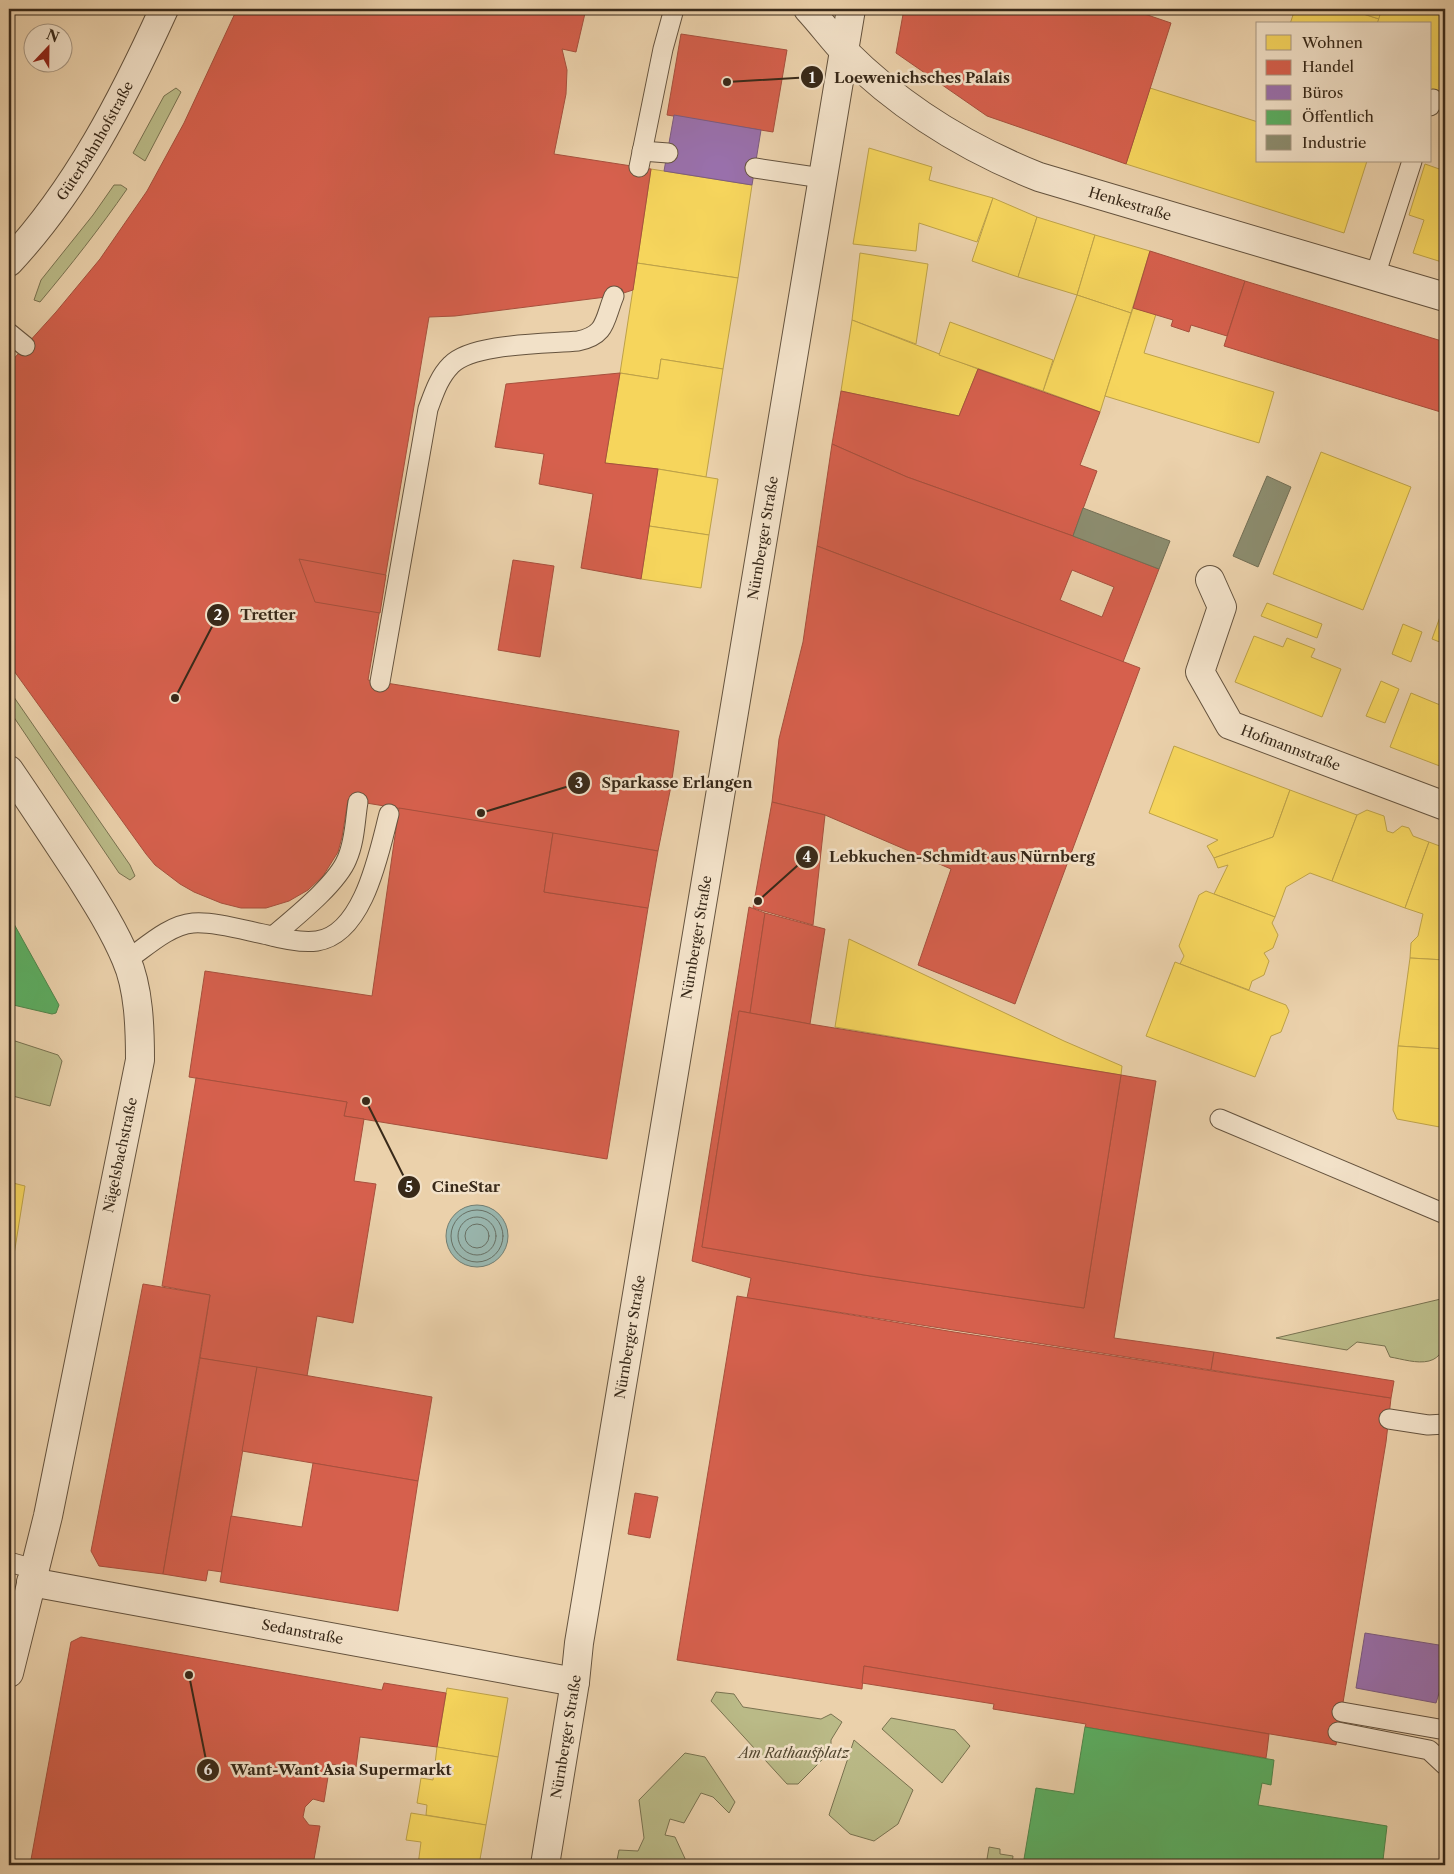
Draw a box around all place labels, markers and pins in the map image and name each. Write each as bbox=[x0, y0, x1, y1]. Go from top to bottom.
callout: Loewenichsches Palais bbox=[799, 62, 1020, 92]
callout: Tretter bbox=[206, 600, 306, 630]
callout: Sparkasse Erlangen bbox=[567, 768, 763, 798]
callout: Lebkuchen-Schmidt aus Nürnberg bbox=[795, 842, 1105, 872]
callout: CineStar bbox=[397, 1172, 510, 1202]
callout: Want-Want Asia Supermarkt bbox=[196, 1755, 462, 1785]

